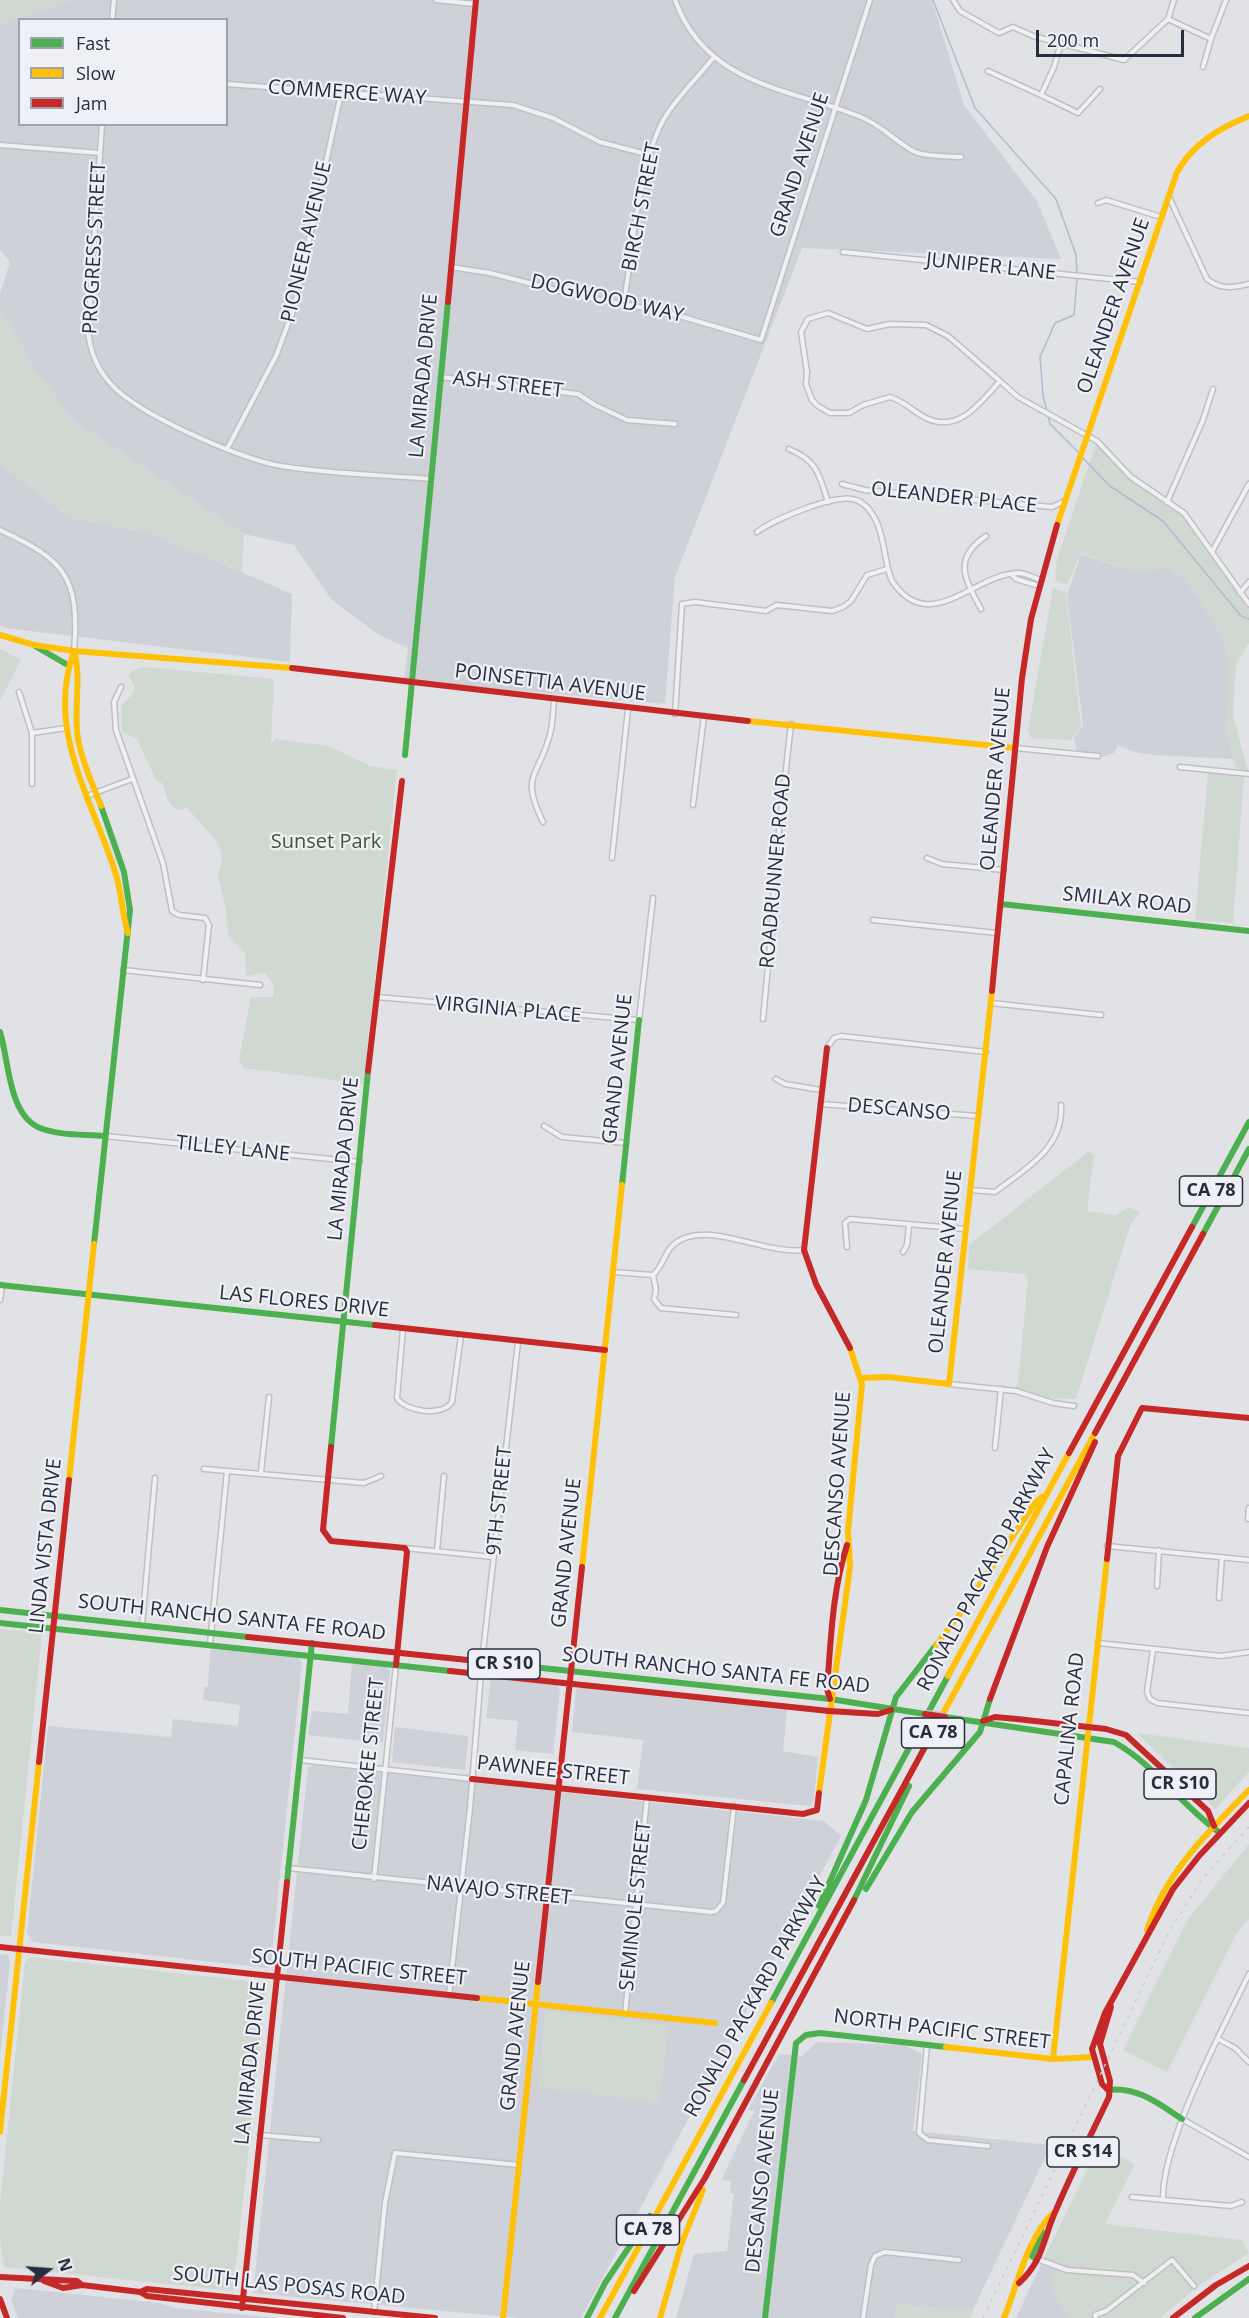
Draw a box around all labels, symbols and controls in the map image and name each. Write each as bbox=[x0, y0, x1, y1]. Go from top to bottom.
legend bbox=[18, 18, 228, 126]
scale bar bbox=[1039, 18, 1188, 56]
text: 200 m bbox=[1047, 28, 1099, 52]
text: Fast bbox=[76, 31, 110, 55]
text: Slow bbox=[76, 61, 115, 85]
street label: COMMERCE WAY bbox=[267, 75, 427, 111]
street label: GRAND AVENUE bbox=[765, 90, 835, 240]
text: Jam bbox=[76, 91, 108, 115]
street label: BIRCH STREET bbox=[618, 140, 666, 274]
street label: PIONEER AVENUE bbox=[277, 159, 337, 325]
street label: PROGRESS STREET bbox=[78, 161, 112, 335]
street label: OLEANDER AVENUE bbox=[1073, 215, 1155, 397]
street label: JUNIPER LANE bbox=[925, 248, 1057, 286]
street label: DOGWOOD WAY bbox=[528, 270, 686, 328]
street label: LA MIRADA DRIVE bbox=[405, 293, 443, 459]
street label: ASH STREET bbox=[451, 366, 565, 404]
street label: OLEANDER PLACE bbox=[870, 477, 1038, 519]
street label: POINSETTIA AVENUE bbox=[453, 659, 647, 707]
street label: OLEANDER AVENUE bbox=[976, 686, 1016, 872]
street label: ROADRUNNER ROAD bbox=[756, 772, 796, 970]
park label: Sunset Park bbox=[271, 830, 381, 854]
street label: SMILAX ROAD bbox=[1061, 882, 1193, 920]
street label: VIRGINIA PLACE bbox=[434, 992, 582, 1028]
street label: GRAND AVENUE bbox=[598, 993, 638, 1145]
street label: LA MIRADA DRIVE bbox=[323, 1076, 365, 1242]
street label: DESCANSO bbox=[846, 1094, 952, 1126]
street label: TILLEY LANE bbox=[175, 1131, 291, 1167]
street label: OLEANDER AVENUE bbox=[924, 1169, 968, 1355]
road number: CA 78 bbox=[1180, 1176, 1242, 1206]
street label: LAS FLORES DRIVE bbox=[218, 1281, 390, 1323]
street label: DESCANSO AVENUE bbox=[820, 1391, 856, 1577]
street label: RONALD PACKARD PARKWAY bbox=[913, 1444, 1061, 1696]
street label: 9TH STREET bbox=[482, 1445, 518, 1557]
street label: LINDA VISTA DRIVE bbox=[25, 1457, 67, 1635]
street label: GRAND AVENUE bbox=[547, 1477, 587, 1629]
street label: SOUTH RANCHO SANTA FE ROAD bbox=[77, 1590, 387, 1646]
street label: SOUTH RANCHO SANTA FE ROAD bbox=[561, 1643, 871, 1699]
road number: CR S10 bbox=[468, 1649, 540, 1679]
street label: CAPALINA ROAD bbox=[1050, 1651, 1090, 1807]
street label: CHEROKEE STREET bbox=[348, 1676, 390, 1852]
road number: CA 78 bbox=[902, 1718, 964, 1748]
street label: PAWNEE STREET bbox=[476, 1751, 630, 1791]
road number: CR S10 bbox=[1144, 1769, 1216, 1799]
street label: SEMINOLE STREET bbox=[615, 1820, 657, 1992]
street label: NAVAJO STREET bbox=[425, 1871, 573, 1911]
street label: RONALD PACKARD PARKWAY bbox=[680, 1872, 832, 2122]
street label: SOUTH PACIFIC STREET bbox=[250, 1945, 468, 1991]
street label: GRAND AVENUE bbox=[496, 1960, 536, 2112]
street label: LA MIRADA DRIVE bbox=[230, 1980, 272, 2146]
street label: NORTH PACIFIC STREET bbox=[832, 2005, 1052, 2055]
street label: DESCANSO AVENUE bbox=[741, 2088, 785, 2274]
road number: CR S14 bbox=[1047, 2137, 1119, 2167]
road number: CA 78 bbox=[616, 2215, 680, 2245]
north arrow bbox=[18, 2240, 78, 2300]
text: N bbox=[53, 2255, 78, 2274]
street label: SOUTH LAS POSAS ROAD bbox=[172, 2262, 406, 2310]

